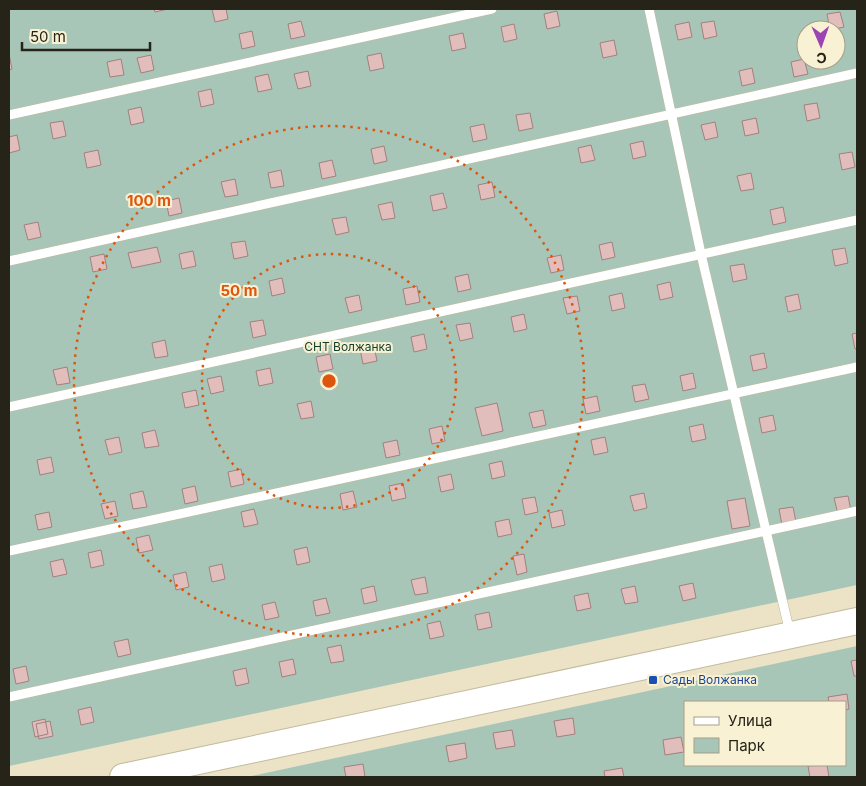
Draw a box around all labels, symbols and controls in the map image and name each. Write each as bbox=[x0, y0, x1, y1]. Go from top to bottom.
scale bar bbox=[22, 20, 150, 52]
north arrow bbox=[796, 20, 846, 70]
text: 50 m bbox=[30, 27, 66, 46]
text: С bbox=[816, 50, 827, 67]
text: 100 m bbox=[127, 191, 171, 210]
text: 50 m bbox=[221, 281, 257, 300]
park label: СНТ Волжанка bbox=[304, 339, 392, 354]
centre of rings bbox=[320, 372, 338, 390]
place label: Сады Волжанка bbox=[663, 672, 757, 687]
marker: Сады Волжанка bbox=[647, 674, 659, 686]
legend bbox=[684, 701, 846, 766]
text: Улица bbox=[728, 711, 772, 730]
text: Парк bbox=[728, 736, 765, 755]

